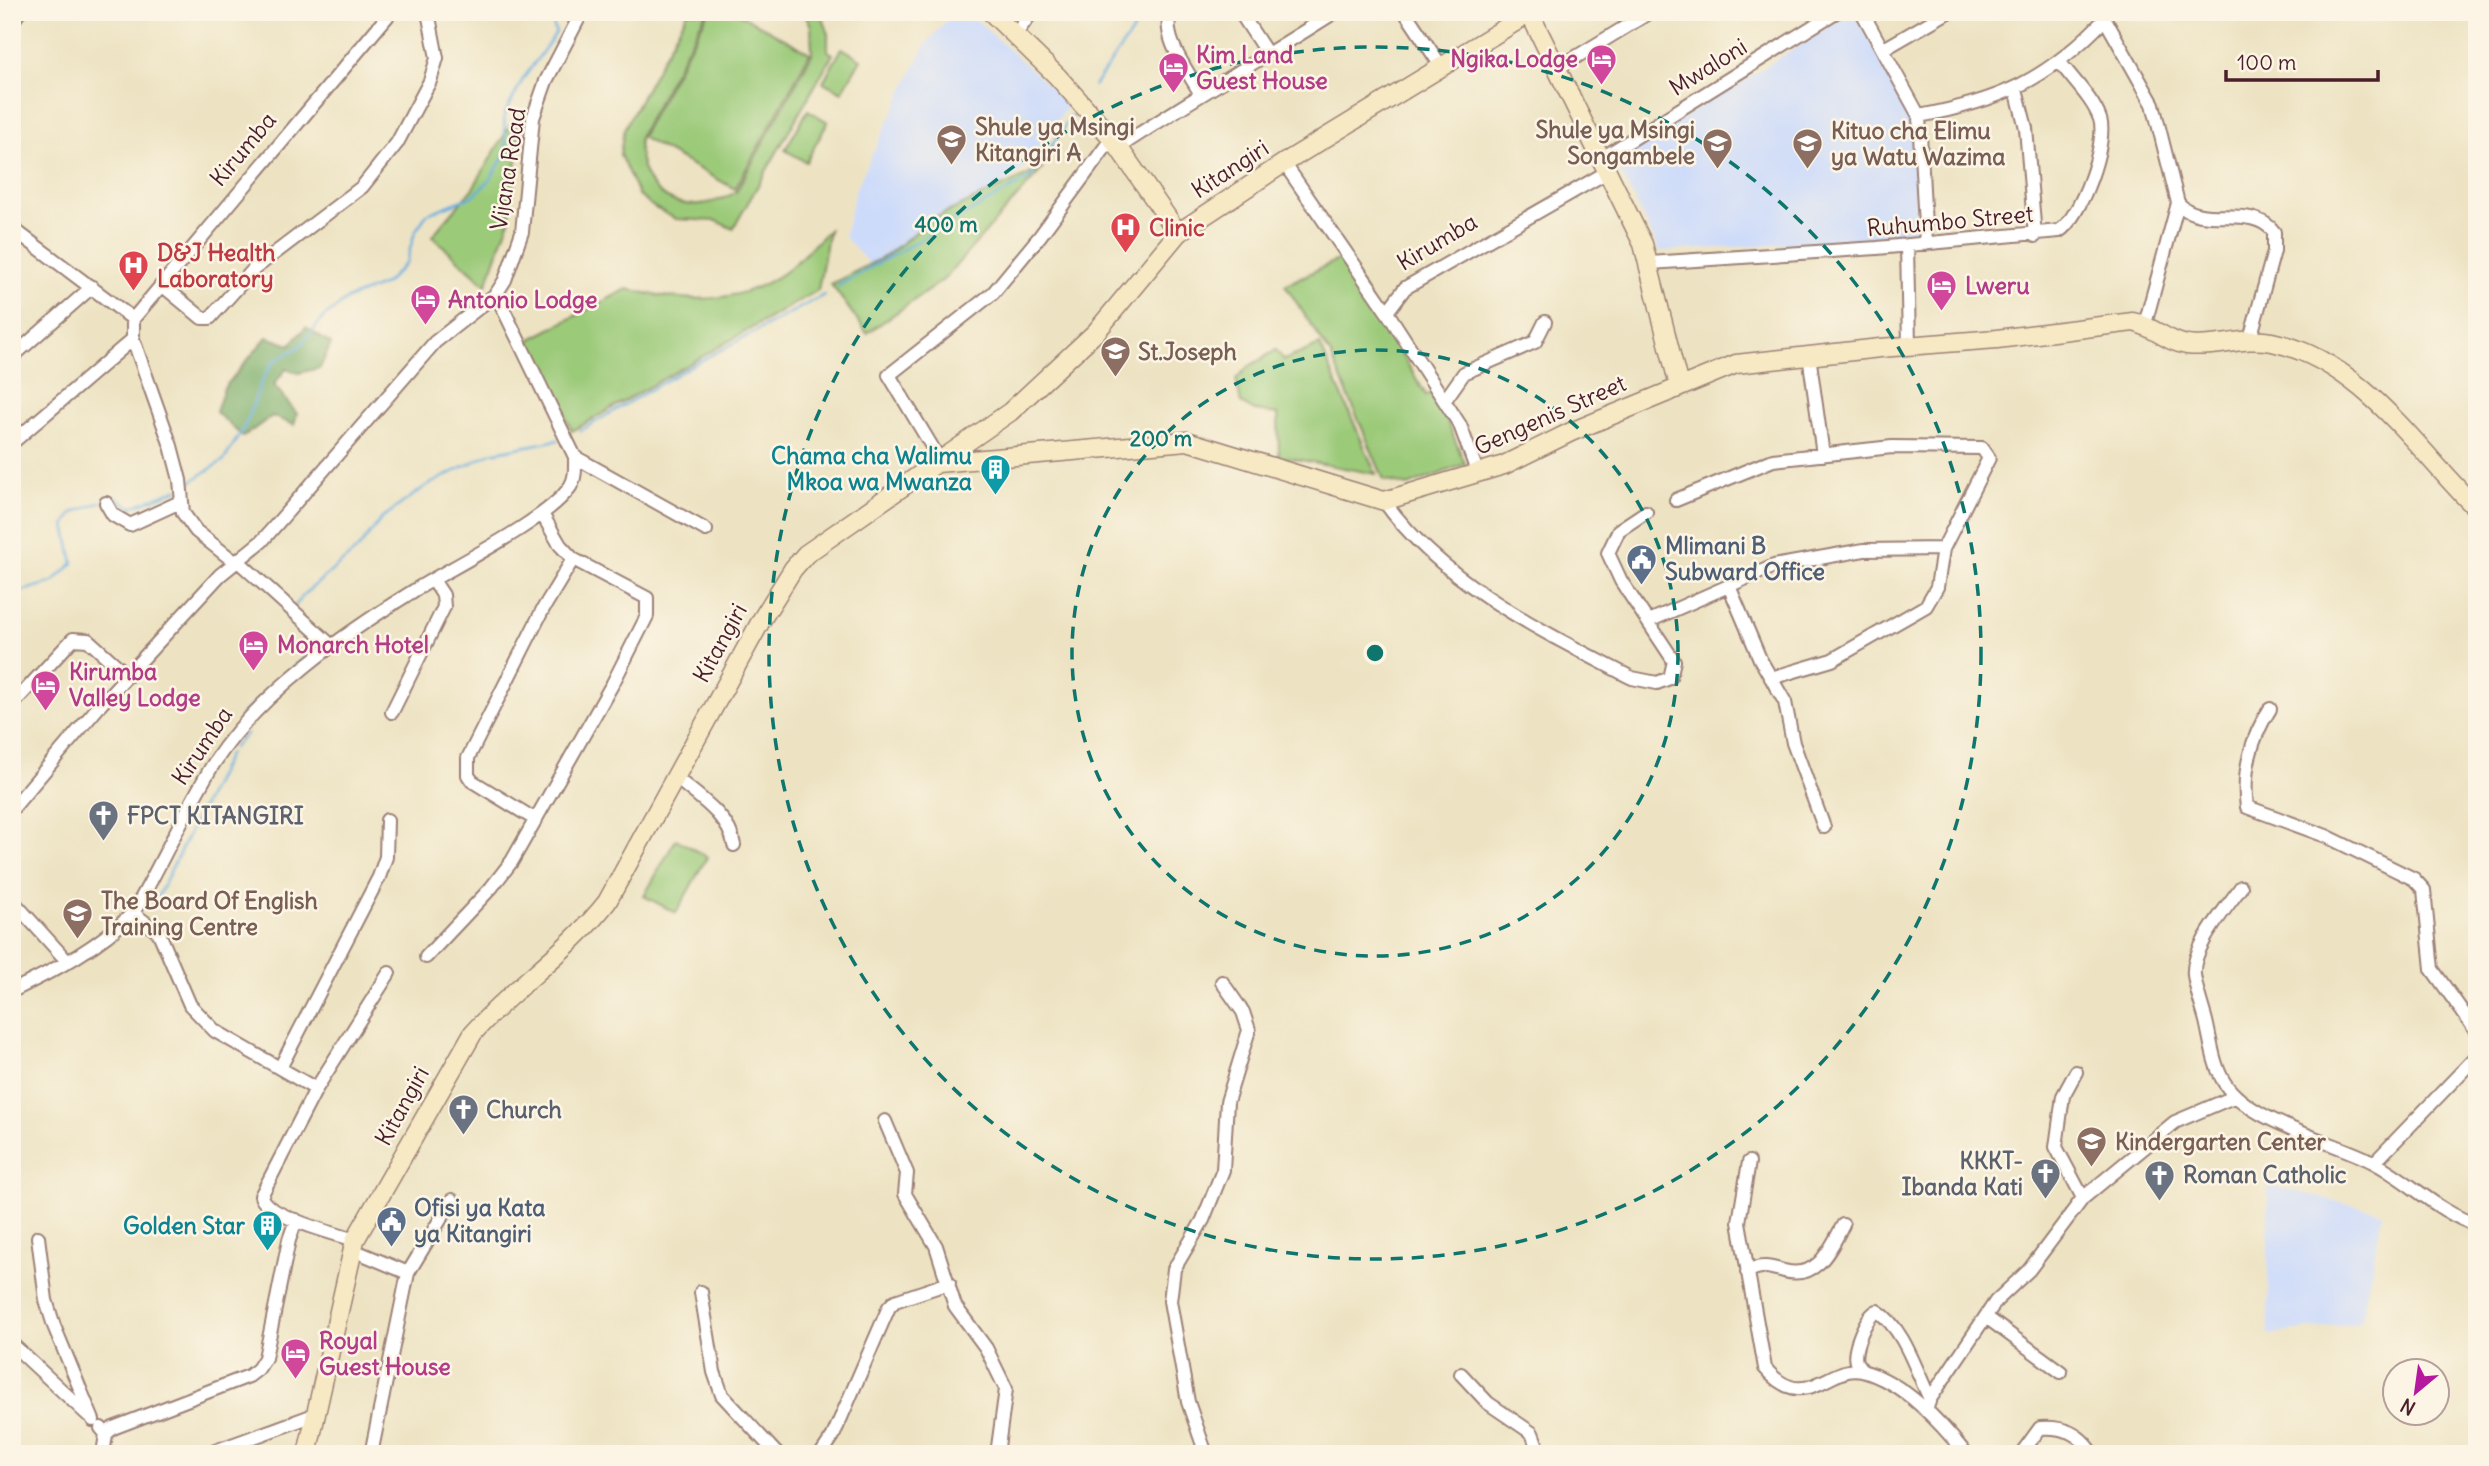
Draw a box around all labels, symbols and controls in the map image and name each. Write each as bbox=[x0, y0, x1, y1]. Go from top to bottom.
street label: Mwaloni bbox=[1663, 31, 1752, 102]
scale bar bbox=[2226, 38, 2379, 82]
place label: Kim Land Guest House bbox=[1196, 40, 1328, 95]
hotel icon: Ngika Lodge bbox=[1584, 42, 1618, 86]
place label: Ngika Lodge bbox=[1450, 44, 1578, 73]
text: 100 m bbox=[2237, 49, 2296, 76]
hotel icon: Kim Land Guest House bbox=[1156, 51, 1190, 95]
street label: Kirumba bbox=[203, 106, 282, 192]
street label: Vijana Road bbox=[484, 106, 531, 232]
place label: Shule ya Msingi Kitangiri A bbox=[975, 112, 1135, 167]
place label: Shule ya Msingi Songambele bbox=[1535, 115, 1695, 170]
place label: Kituo cha Elimu ya Watu Wazima bbox=[1831, 116, 2005, 171]
school or university icon: Shule ya Msingi Kitangiri A bbox=[935, 123, 969, 167]
school or university icon: Shule ya Msingi Songambele bbox=[1701, 126, 1735, 170]
school or university icon: Kituo cha Elimu ya Watu Wazima bbox=[1791, 127, 1825, 171]
street label: Kitangiri bbox=[1186, 133, 1274, 204]
street label: Ruhumbo Street bbox=[1865, 199, 2035, 242]
street label: Kirumba bbox=[1391, 206, 1482, 277]
text: 400 m bbox=[914, 211, 978, 238]
hospital icon: Clinic bbox=[1109, 211, 1143, 255]
place label: Clinic bbox=[1149, 213, 1205, 242]
place label: D&J Health Laboratory bbox=[157, 238, 276, 293]
hospital icon: D&J Health Laboratory bbox=[117, 249, 151, 293]
hotel icon: Lweru bbox=[1925, 269, 1959, 313]
place label: Lweru bbox=[1965, 271, 2030, 300]
hotel icon: Antonio Lodge bbox=[408, 283, 442, 327]
place label: Antonio Lodge bbox=[448, 285, 597, 314]
school or university icon: St.Joseph bbox=[1098, 335, 1132, 379]
place label: St.Joseph bbox=[1138, 337, 1237, 366]
street label: Gengenis Street bbox=[1469, 368, 1631, 461]
text: 200 m bbox=[1130, 425, 1193, 452]
place label: Chama cha Walimu Mkoa wa Mwanza bbox=[771, 441, 972, 496]
building icon: Chama cha Walimu Mkoa wa Mwanza bbox=[978, 452, 1012, 496]
place label: Mlimani B Subward Office bbox=[1665, 531, 1825, 586]
public building icon: Mlimani B Subward Office bbox=[1625, 542, 1659, 586]
street label: Kitangiri bbox=[686, 598, 753, 687]
hotel icon: Monarch Hotel bbox=[237, 628, 271, 672]
place label: Monarch Hotel bbox=[277, 630, 429, 659]
centre of rings bbox=[1363, 641, 1387, 665]
place label: Kirumba Valley Lodge bbox=[69, 657, 201, 712]
hotel icon: Kirumba Valley Lodge bbox=[29, 668, 63, 712]
street label: Kirumba bbox=[165, 701, 238, 790]
church icon: FPCT KITANGIRI bbox=[87, 799, 121, 843]
place label: FPCT KITANGIRI bbox=[127, 801, 304, 830]
place label: The Board Of English Training Centre bbox=[101, 886, 318, 941]
school or university icon: The Board Of English Training Centre bbox=[61, 897, 95, 941]
street label: Kitangiri bbox=[368, 1061, 435, 1150]
church icon: Church bbox=[446, 1093, 480, 1137]
place label: Church bbox=[486, 1095, 562, 1124]
school or university icon: Kindergarten Center bbox=[2075, 1125, 2109, 1169]
place label: Kindergarten Center bbox=[2115, 1127, 2327, 1156]
place label: KKKT- Ibanda Kati bbox=[1902, 1146, 2023, 1201]
church icon: KKKT- Ibanda Kati bbox=[2029, 1157, 2063, 1201]
church icon: Roman Catholic bbox=[2143, 1158, 2177, 1202]
place label: Roman Catholic bbox=[2183, 1160, 2347, 1189]
place label: Ofisi ya Kata ya Kitangiri bbox=[414, 1193, 545, 1248]
public building icon: Ofisi ya Kata ya Kitangiri bbox=[374, 1204, 408, 1248]
building icon: Golden Star bbox=[251, 1209, 285, 1253]
place label: Golden Star bbox=[123, 1211, 246, 1240]
place label: Royal Guest House bbox=[319, 1326, 451, 1381]
hotel icon: Royal Guest House bbox=[279, 1337, 313, 1381]
north arrow bbox=[2380, 1358, 2450, 1428]
text: N bbox=[2396, 1393, 2419, 1421]

